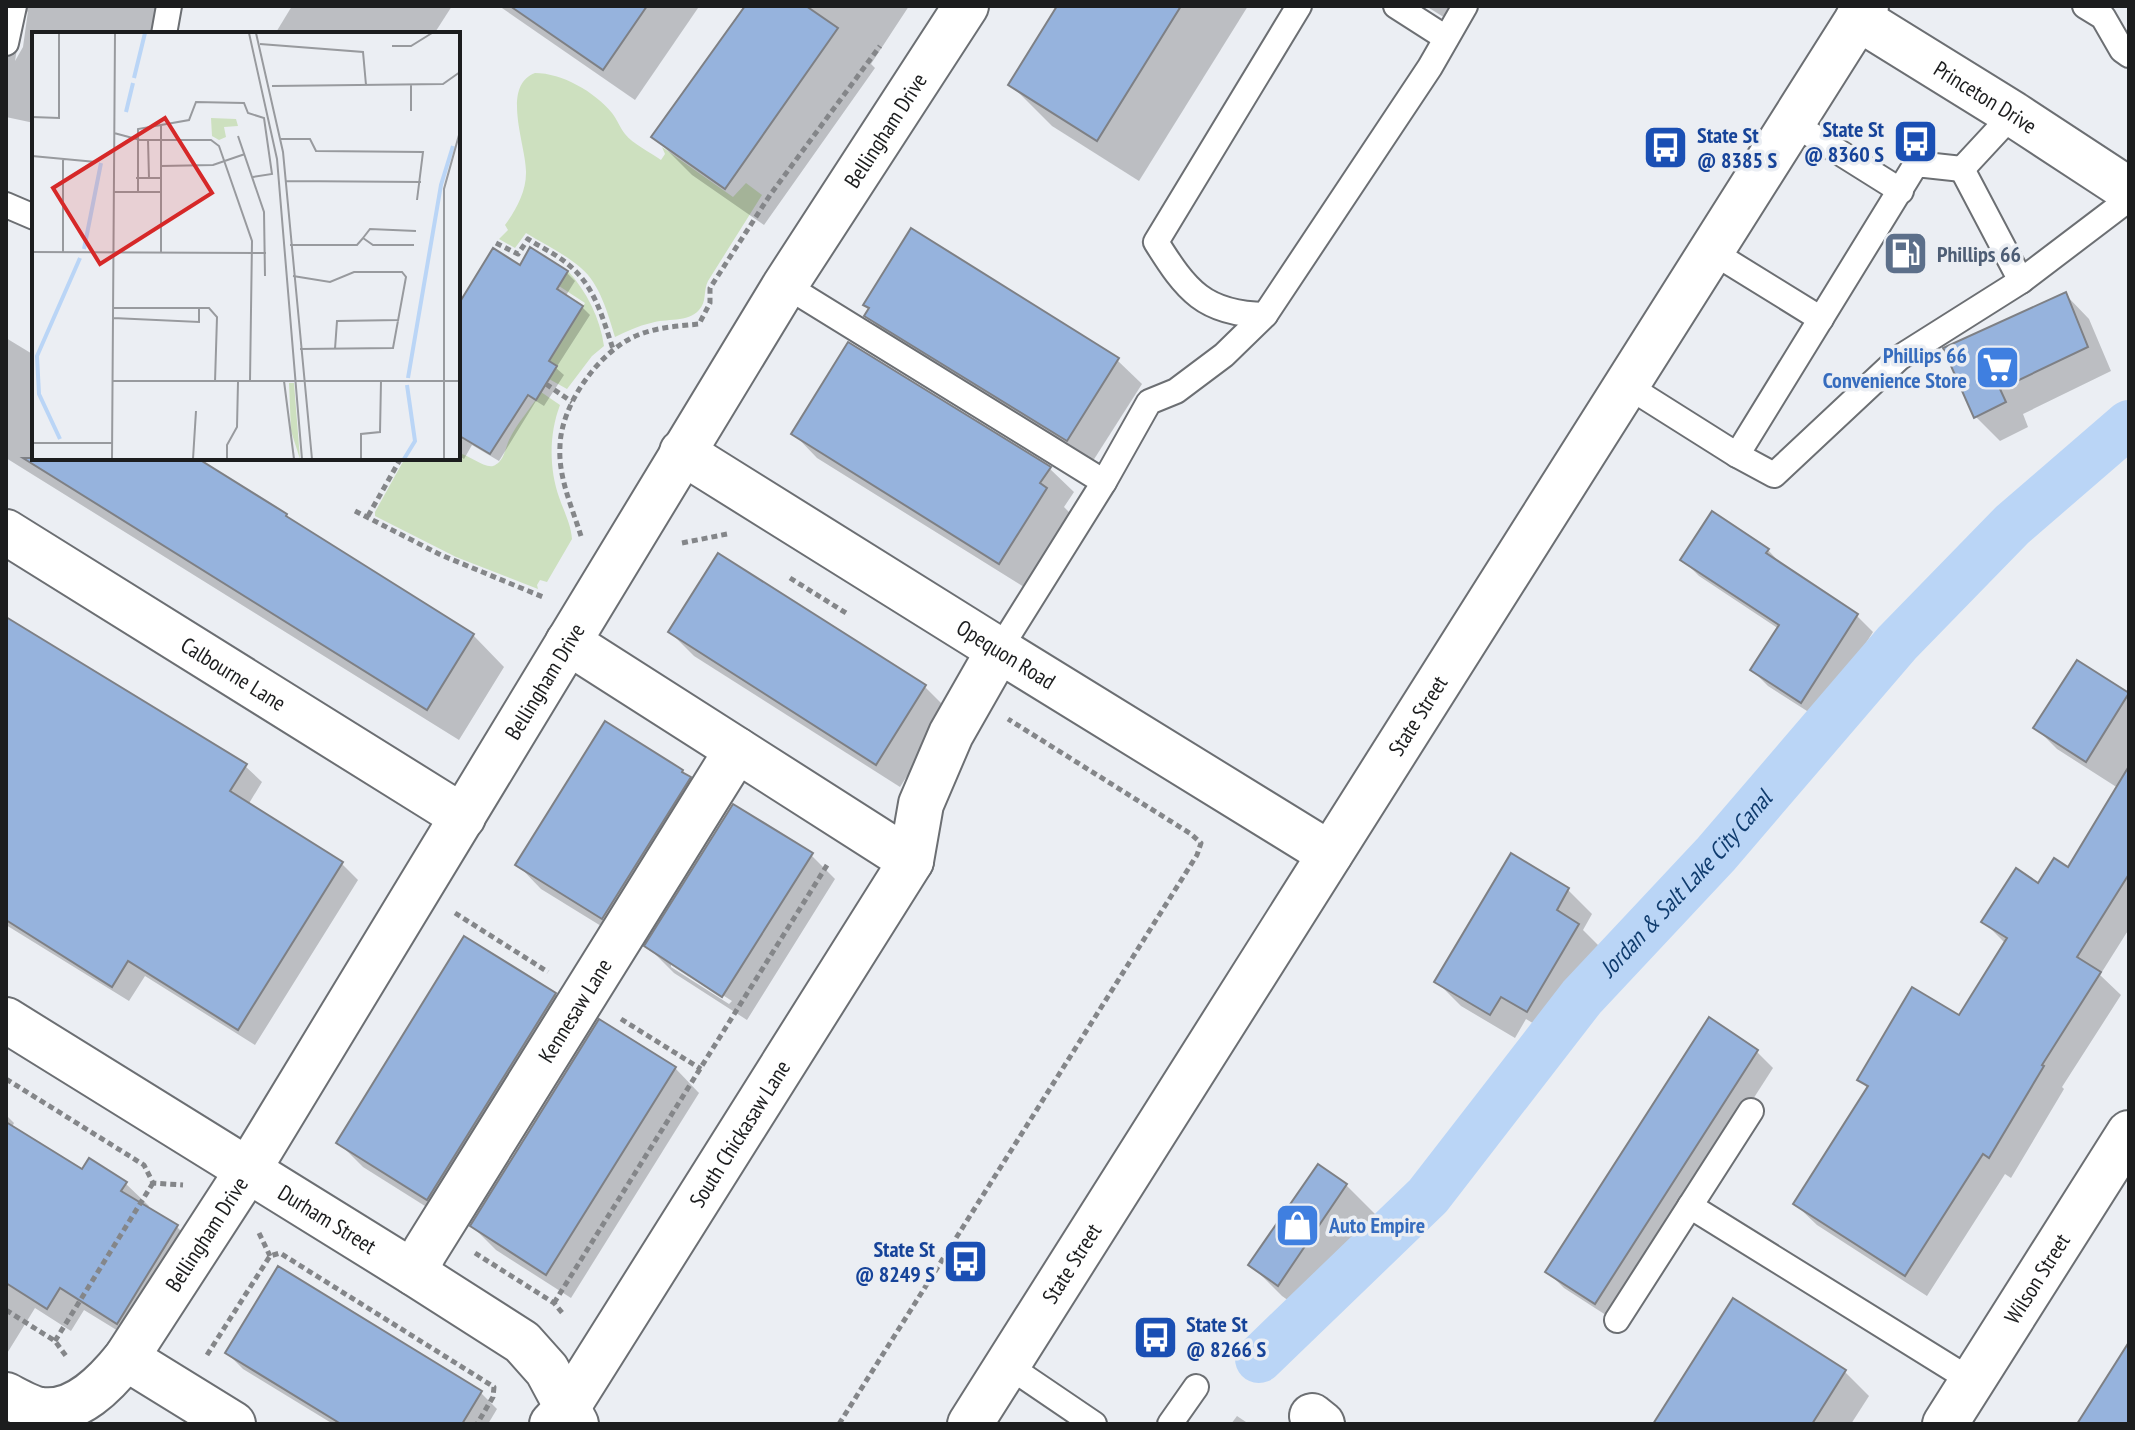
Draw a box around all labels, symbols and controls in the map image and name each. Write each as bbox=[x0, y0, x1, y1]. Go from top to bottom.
inset map bbox=[32, 32, 460, 460]
street label: Princeton Drive bbox=[1929, 55, 2042, 140]
street label: Bellingham Drive bbox=[838, 68, 933, 193]
place label: State St @ 8360 S bbox=[1804, 115, 1885, 168]
bus stop icon: State St @ 8360 S bbox=[1891, 118, 1939, 166]
place label: State St @ 8385 S bbox=[1697, 121, 1777, 174]
bus stop icon: State St @ 8385 S bbox=[1642, 124, 1690, 172]
fuel station icon: Phillips 66 bbox=[1882, 230, 1930, 278]
place label: Phillips 66 bbox=[1937, 240, 2021, 268]
place label: Phillips 66 Convenience Store bbox=[1823, 341, 1967, 394]
supermarket icon: Phillips 66 Convenience Store bbox=[1974, 344, 2022, 392]
street label: Opequon Road bbox=[951, 613, 1061, 695]
street label: Bellingham Drive bbox=[499, 618, 591, 745]
street label: Calbourne Lane bbox=[176, 631, 291, 717]
street label: State Street bbox=[1382, 670, 1453, 761]
water label: Jordan & Salt Lake City Canal bbox=[1592, 782, 1780, 984]
street label: Kennesaw Lane bbox=[532, 953, 618, 1068]
street label: South Chickasaw Lane bbox=[683, 1055, 796, 1212]
street label: Bellingham Drive bbox=[159, 1171, 254, 1297]
street label: Durham Street bbox=[273, 1178, 381, 1260]
shop icon: Auto Empire bbox=[1274, 1201, 1322, 1249]
place label: Auto Empire bbox=[1328, 1211, 1425, 1239]
street label: State Street bbox=[1036, 1218, 1107, 1309]
street label: Wilson Street bbox=[1998, 1228, 2076, 1329]
place label: State St @ 8249 S bbox=[855, 1235, 936, 1288]
bus stop icon: State St @ 8249 S bbox=[942, 1238, 990, 1286]
place label: State St @ 8266 S bbox=[1186, 1310, 1266, 1363]
bus stop icon: State St @ 8266 S bbox=[1131, 1313, 1179, 1361]

